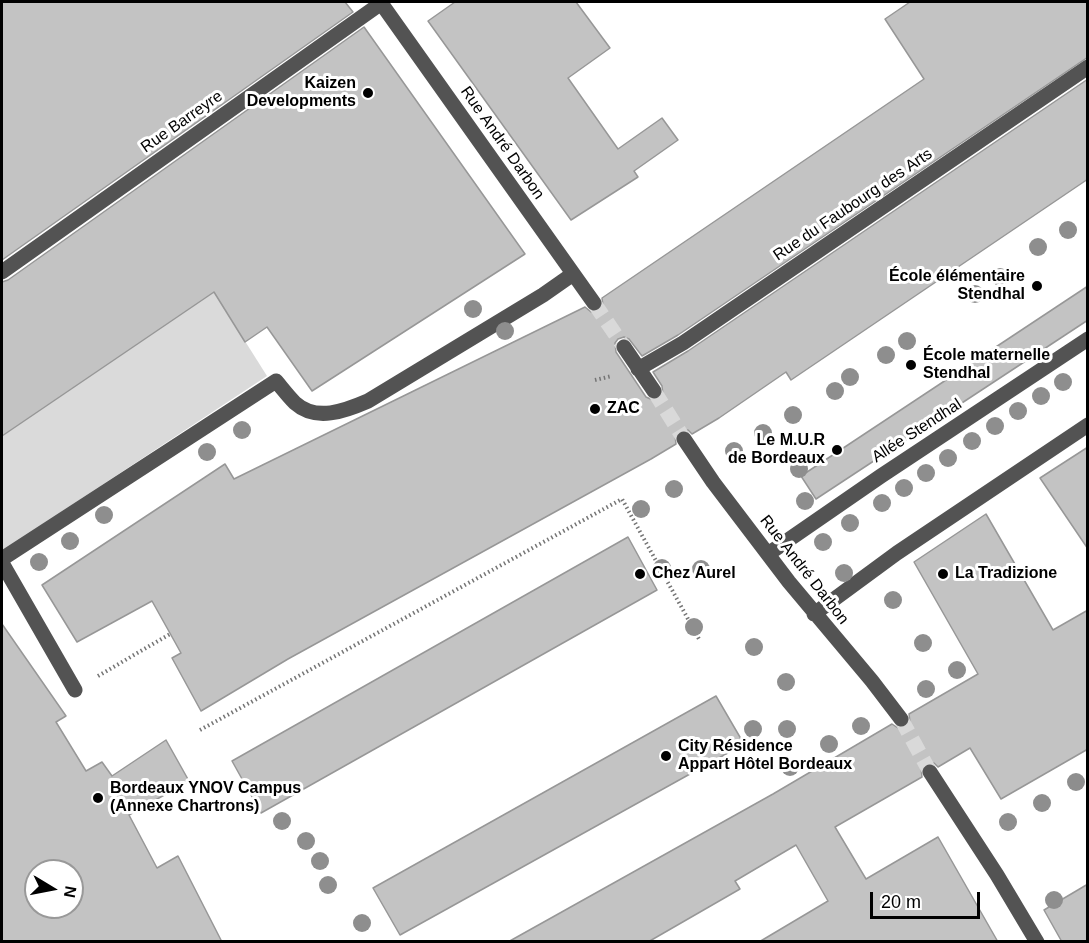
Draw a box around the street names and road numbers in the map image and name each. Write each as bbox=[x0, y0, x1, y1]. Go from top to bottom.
street label: Rue André Darbon bbox=[456, 83, 548, 203]
street label: Rue Barreyre bbox=[138, 87, 226, 157]
street label: Rue du Faubourg des Arts bbox=[770, 145, 936, 265]
street label: Allée Stendhal bbox=[869, 395, 965, 467]
street label: Rue André Darbon bbox=[755, 512, 853, 628]

